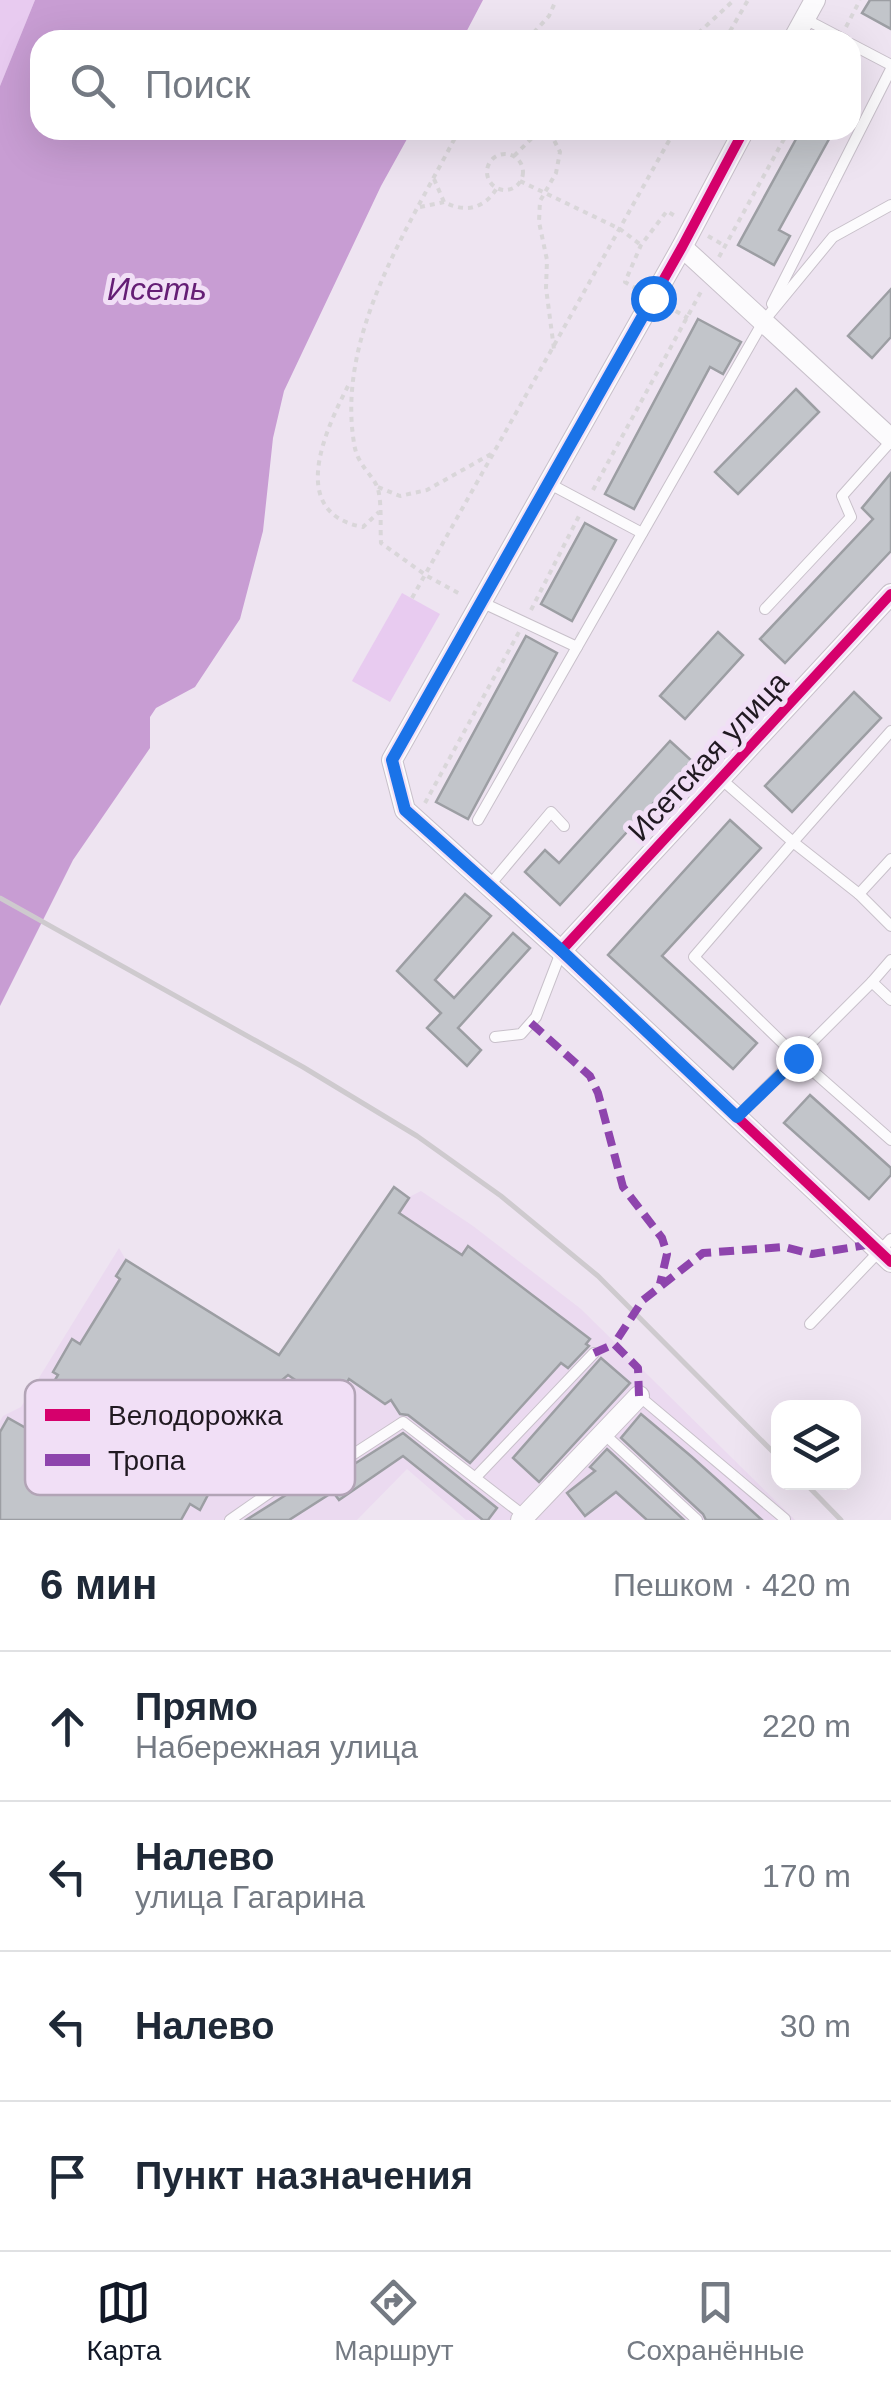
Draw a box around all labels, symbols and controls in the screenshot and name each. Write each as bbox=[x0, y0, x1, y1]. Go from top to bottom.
search box bbox=[30, 30, 861, 140]
icon: search bbox=[65, 58, 120, 113]
text: Поиск bbox=[145, 64, 250, 106]
water label: Исеть bbox=[107, 271, 207, 307]
route start bbox=[631, 276, 677, 322]
street label: Исетская улица bbox=[622, 665, 795, 847]
route end bbox=[776, 1036, 822, 1082]
legend bbox=[25, 1380, 355, 1495]
text: Велодорожка bbox=[108, 1400, 283, 1431]
map controls bbox=[771, 1400, 861, 1490]
button: layers bbox=[771, 1400, 861, 1490]
text: Тропа bbox=[108, 1445, 186, 1476]
text: 6 мин bbox=[40, 1561, 157, 1608]
text: Пешком · 420 m bbox=[613, 1567, 851, 1603]
text: Прямо bbox=[135, 1686, 258, 1728]
icon: ahead bbox=[40, 1699, 95, 1754]
text: 220 m bbox=[762, 1708, 851, 1744]
text: Набережная улица bbox=[135, 1729, 418, 1765]
text: Налево bbox=[135, 1836, 274, 1878]
icon: left bbox=[40, 1849, 95, 1904]
text: 170 m bbox=[762, 1858, 851, 1894]
text: улица Гагарина bbox=[135, 1879, 365, 1915]
icon: left bbox=[40, 1999, 95, 2054]
text: Налево bbox=[135, 2005, 274, 2047]
text: 30 m bbox=[780, 2008, 851, 2044]
icon: arrive bbox=[40, 2149, 95, 2204]
text: Пункт назначения bbox=[135, 2155, 473, 2197]
tab: Карта bbox=[86, 2275, 161, 2367]
tab: Маршрут bbox=[334, 2275, 453, 2367]
tab: Сохранённые bbox=[626, 2275, 805, 2367]

